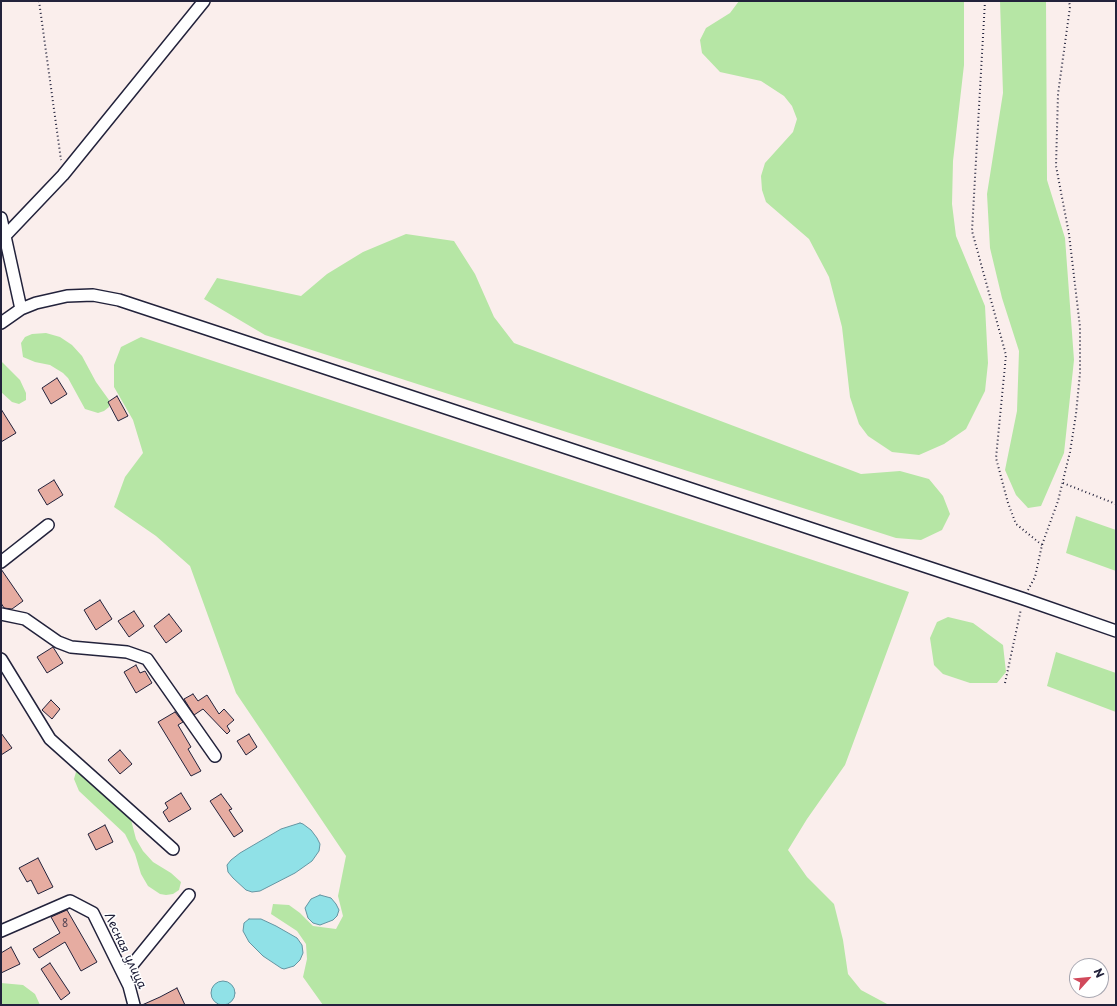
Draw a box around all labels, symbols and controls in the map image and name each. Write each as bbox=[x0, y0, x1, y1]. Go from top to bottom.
street label: Лесная улица bbox=[101, 911, 149, 991]
house number: 8 bbox=[62, 918, 68, 930]
north arrow bbox=[1069, 958, 1109, 998]
text: N bbox=[1090, 965, 1109, 981]

